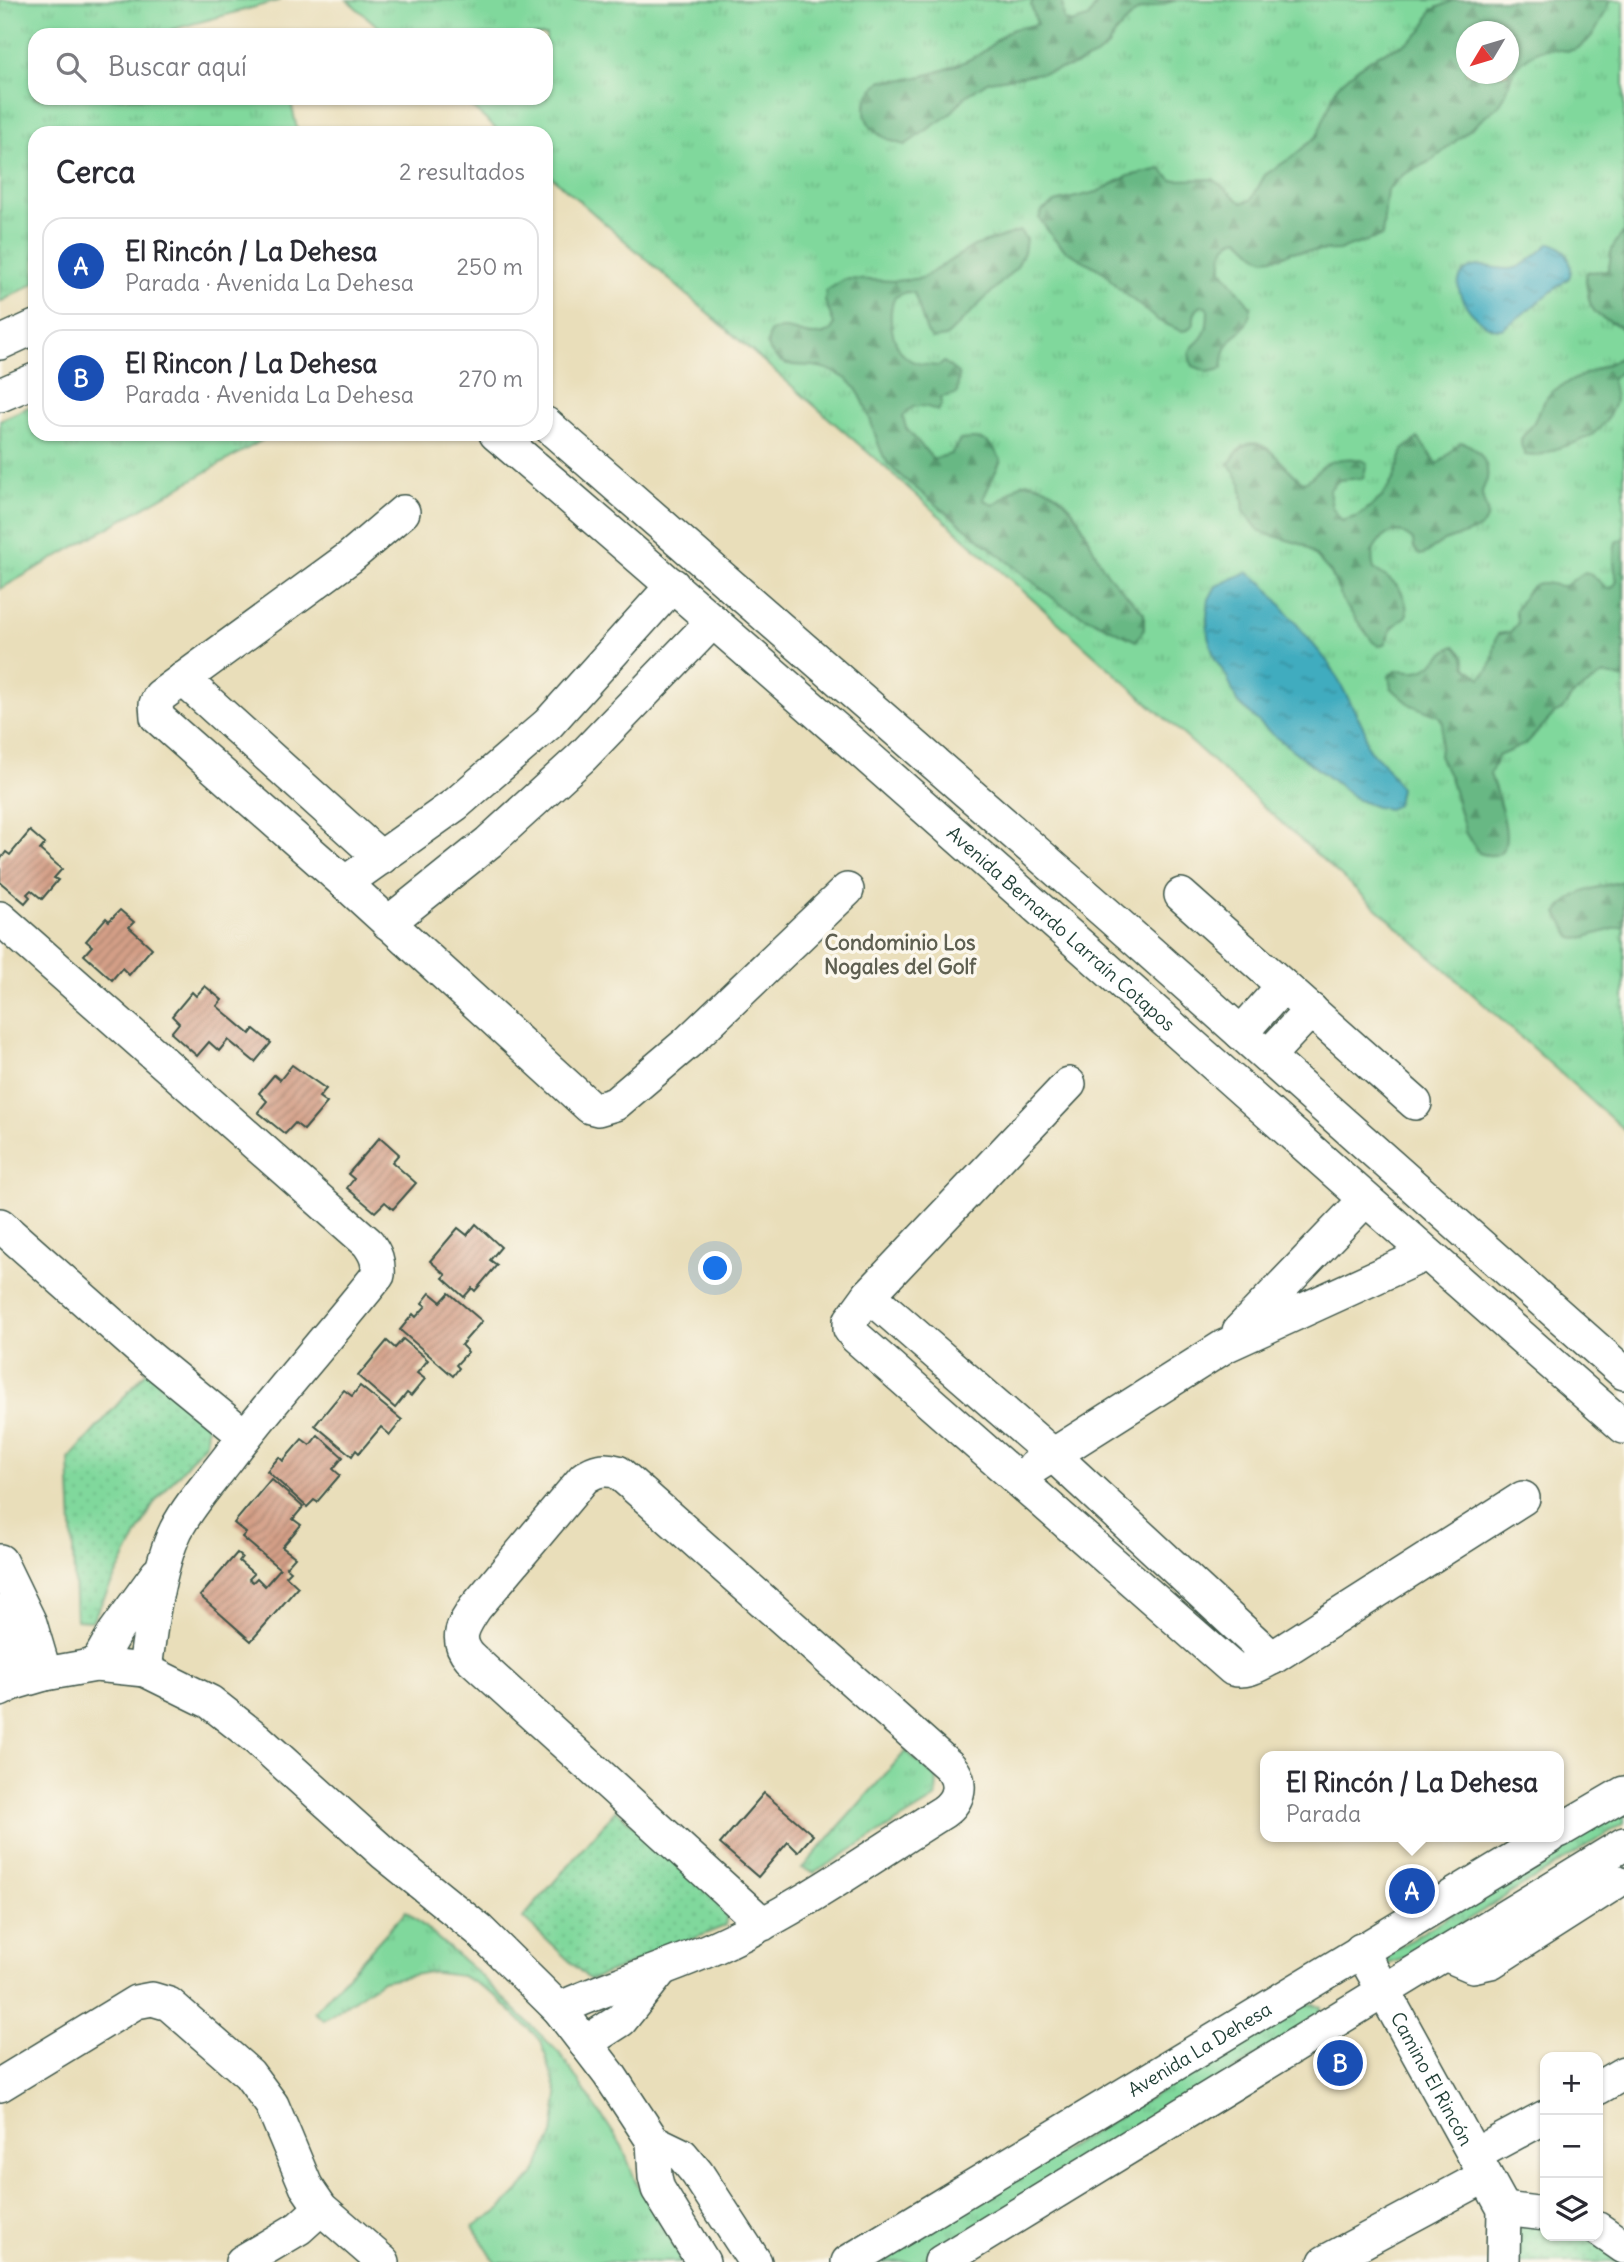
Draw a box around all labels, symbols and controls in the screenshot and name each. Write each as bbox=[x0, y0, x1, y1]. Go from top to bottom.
north arrow bbox=[1456, 21, 1519, 84]
search box bbox=[28, 28, 553, 105]
icon: search bbox=[52, 48, 90, 86]
text: Buscar aquí bbox=[108, 50, 247, 83]
text: Cerca bbox=[56, 153, 135, 191]
text: 2 resultados bbox=[399, 157, 525, 186]
text: El Rincón / La Dehesa bbox=[125, 235, 377, 268]
text: A bbox=[74, 252, 88, 281]
text: 250 m bbox=[456, 252, 523, 281]
text: Parada · Avenida La Dehesa bbox=[125, 268, 414, 297]
text: El Rincon / La Dehesa bbox=[125, 347, 377, 380]
text: B bbox=[73, 364, 89, 393]
text: 270 m bbox=[458, 364, 523, 393]
text: Parada · Avenida La Dehesa bbox=[125, 380, 414, 409]
street label: Avenida Bernardo Larraín Cotapos bbox=[942, 821, 1180, 1036]
district label: Condominio Los Nogales del Golf bbox=[824, 929, 977, 980]
your location bbox=[698, 1251, 732, 1285]
popup bbox=[1260, 1751, 1564, 1842]
text: El Rincón / La Dehesa bbox=[1286, 1766, 1538, 1799]
text: Parada bbox=[1286, 1799, 1361, 1828]
pin: A bbox=[1389, 1865, 1435, 1917]
street label: Avenida La Dehesa bbox=[1123, 1996, 1276, 2102]
street label: Camino El Rincón bbox=[1386, 2008, 1479, 2150]
pin: B bbox=[1317, 2037, 1363, 2089]
map controls bbox=[1540, 2052, 1603, 2241]
button: + bbox=[1540, 2052, 1603, 2115]
button: − bbox=[1540, 2115, 1603, 2178]
button: layers bbox=[1540, 2178, 1603, 2241]

